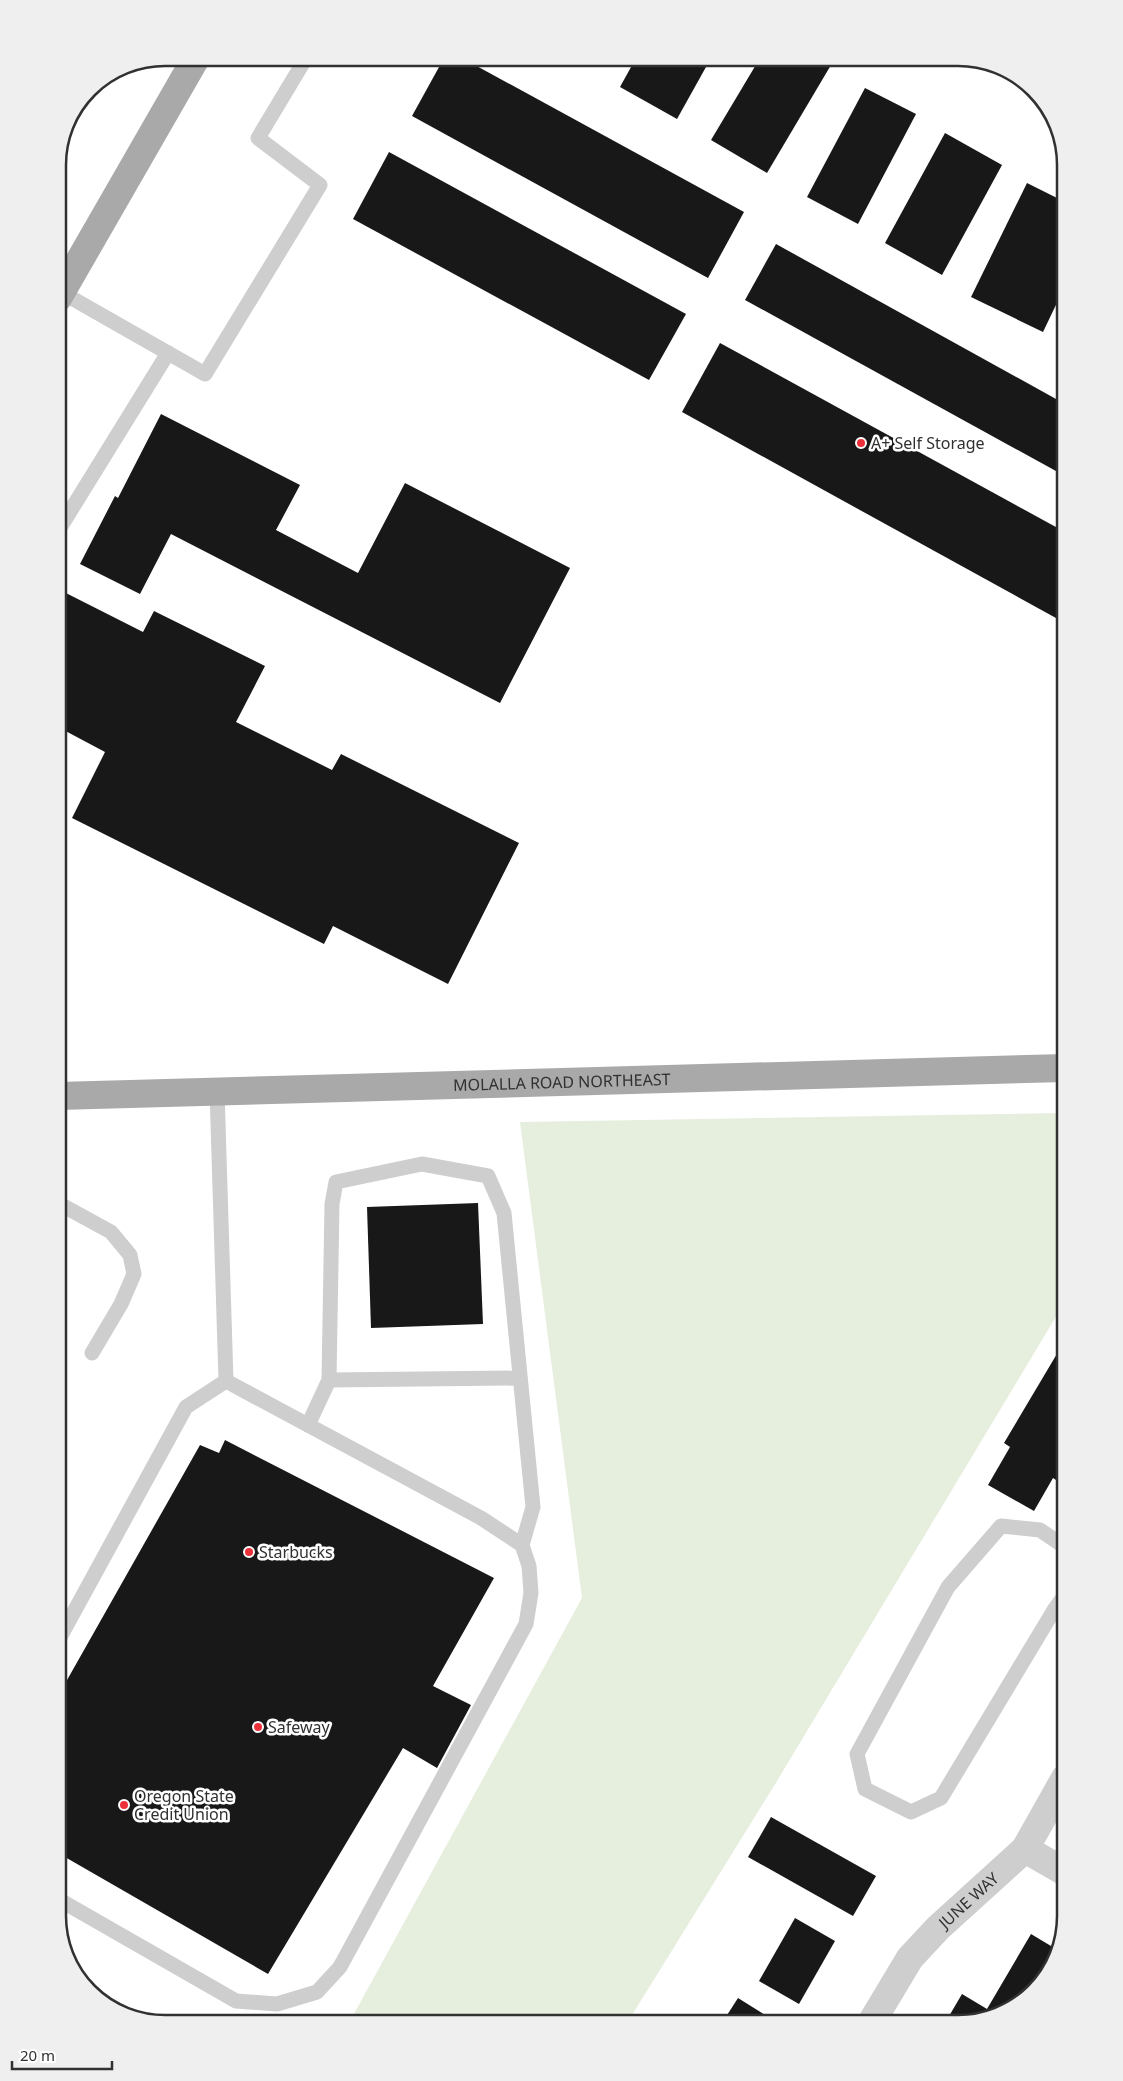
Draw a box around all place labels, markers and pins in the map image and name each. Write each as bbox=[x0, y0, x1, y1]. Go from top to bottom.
place label: A+ Self Storage bbox=[871, 432, 985, 454]
marker: A+ Self Storage bbox=[855, 437, 867, 449]
place label: Starbucks bbox=[259, 1541, 333, 1563]
marker: Starbucks bbox=[243, 1546, 255, 1558]
place label: Safeway bbox=[268, 1716, 331, 1738]
marker: Safeway bbox=[252, 1721, 264, 1733]
place label: Oregon State Credit Union bbox=[134, 1785, 234, 1825]
marker: Oregon State Credit Union bbox=[118, 1799, 130, 1811]

